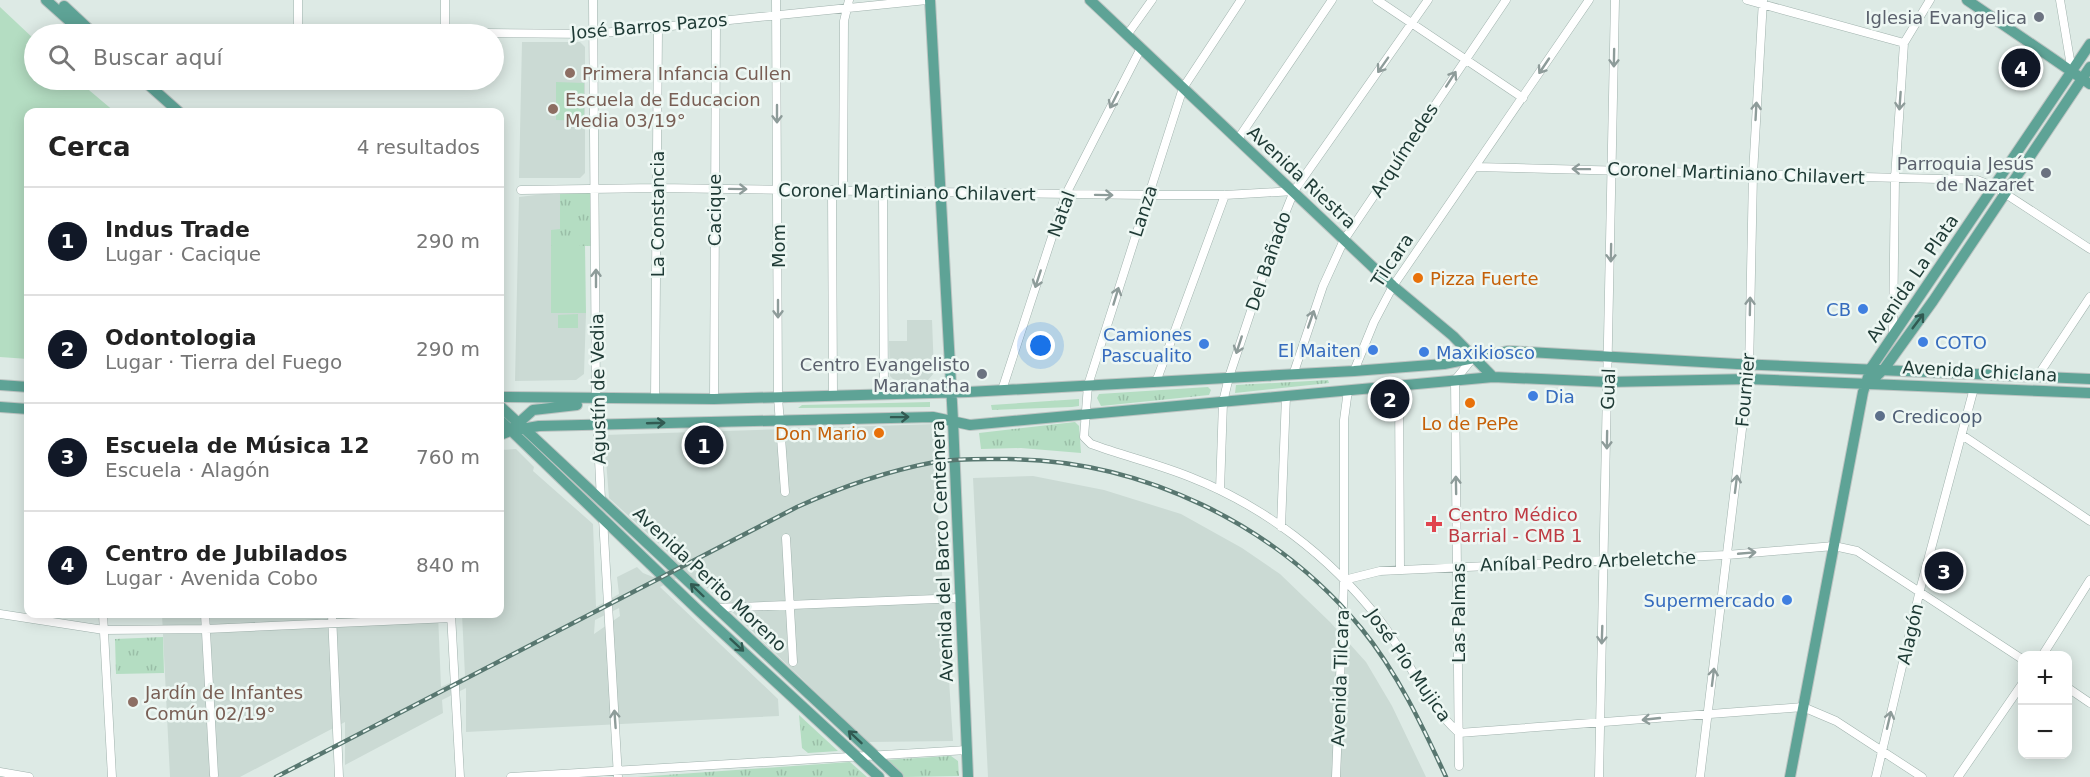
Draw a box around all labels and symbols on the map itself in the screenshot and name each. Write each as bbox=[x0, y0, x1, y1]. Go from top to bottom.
place label: Iglesia Evangelica bbox=[1865, 7, 2027, 28]
street label: José Barros Pazos bbox=[569, 9, 728, 43]
marker: Iglesia Evangelica bbox=[2032, 10, 2046, 24]
pin: 4 bbox=[2002, 46, 2040, 90]
one-way arrow bbox=[1609, 48, 1620, 68]
one-way arrow bbox=[1376, 57, 1389, 73]
one-way arrow bbox=[1538, 57, 1550, 74]
place label: Primera Infancia Cullen bbox=[582, 63, 791, 84]
marker: Primera Infancia Cullen bbox=[563, 66, 577, 80]
one-way arrow bbox=[1445, 71, 1457, 88]
place label: Escuela de Educacion Media 03/19° bbox=[565, 89, 761, 131]
one-way arrow bbox=[1895, 90, 1906, 110]
one-way arrow bbox=[1108, 91, 1120, 108]
street label: Arquímedes bbox=[1366, 99, 1442, 201]
marker: Escuela de Educacion Media 03/19° bbox=[546, 102, 560, 116]
one-way arrow bbox=[1751, 102, 1762, 122]
one-way arrow bbox=[771, 104, 783, 124]
street label: Avenida Riestra bbox=[1243, 121, 1361, 233]
street label: La Constancia bbox=[647, 151, 668, 277]
place label: Parroquia Jesús de Nazaret bbox=[1897, 153, 2034, 195]
street label: Coronel Martiniano Chilavert bbox=[1607, 158, 1865, 188]
one-way arrow bbox=[1572, 163, 1592, 175]
marker: Parroquia Jesús de Nazaret bbox=[2039, 166, 2053, 180]
street label: Cacique bbox=[704, 174, 725, 246]
street label: Coronel Martiniano Chilavert bbox=[778, 179, 1036, 205]
one-way arrow bbox=[727, 183, 747, 195]
street label: Lanza bbox=[1125, 183, 1161, 239]
street label: Natal bbox=[1043, 188, 1079, 240]
one-way arrow bbox=[1093, 189, 1113, 200]
street label: Del Bañado bbox=[1241, 208, 1295, 314]
street label: Avenida La Plata bbox=[1862, 210, 1962, 346]
street label: Mom bbox=[768, 224, 789, 268]
street label: Tilcara bbox=[1366, 229, 1417, 291]
one-way arrow bbox=[1605, 243, 1616, 263]
one-way arrow bbox=[590, 268, 602, 288]
place label: Pizza Fuerte bbox=[1430, 268, 1539, 289]
one-way arrow bbox=[1032, 269, 1043, 288]
marker: Pizza Fuerte bbox=[1411, 271, 1425, 285]
one-way arrow bbox=[1111, 287, 1122, 306]
one-way arrow bbox=[1744, 297, 1756, 317]
one-way arrow bbox=[772, 299, 784, 319]
place label: CB bbox=[1826, 299, 1851, 320]
marker: CB bbox=[1856, 302, 1870, 316]
one-way arrow bbox=[1307, 311, 1318, 329]
street label: Agustín de Vedia bbox=[586, 313, 610, 465]
one-way arrow bbox=[1912, 314, 1925, 330]
place label: Camiones Pascualito bbox=[1101, 324, 1192, 366]
your location bbox=[1026, 331, 1055, 360]
place label: COTO bbox=[1935, 332, 1987, 353]
one-way arrow bbox=[1233, 335, 1244, 354]
marker: COTO bbox=[1916, 335, 1930, 349]
marker: Camiones Pascualito bbox=[1197, 337, 1211, 351]
place label: El Maiten bbox=[1278, 340, 1361, 361]
place label: Maxikiosco bbox=[1436, 342, 1535, 363]
marker: El Maiten bbox=[1366, 343, 1380, 357]
marker: Maxikiosco bbox=[1417, 345, 1431, 359]
street label: Fournier bbox=[1731, 352, 1759, 428]
place label: Centro Evangelisto Maranatha bbox=[800, 354, 970, 396]
street label: Avenida Chiclana bbox=[1902, 356, 2058, 386]
marker: Centro Evangelisto Maranatha bbox=[975, 367, 989, 381]
street label: Gual bbox=[1597, 368, 1619, 410]
pin: 2 bbox=[1370, 376, 1410, 422]
place label: Dia bbox=[1545, 386, 1575, 407]
marker: Dia bbox=[1526, 389, 1540, 403]
marker: Lo de PePe bbox=[1463, 396, 1477, 410]
place label: Credicoop bbox=[1892, 406, 1982, 427]
marker: Credicoop bbox=[1873, 409, 1887, 423]
one-way arrow bbox=[890, 412, 910, 423]
place label: Lo de PePe bbox=[1421, 413, 1519, 434]
one-way arrow bbox=[646, 418, 666, 429]
street label: Avenida del Barco Centenera bbox=[927, 420, 957, 682]
pin: 1 bbox=[684, 422, 724, 468]
place label: Don Mario bbox=[775, 423, 867, 444]
marker: Don Mario bbox=[872, 426, 886, 440]
one-way arrow bbox=[1601, 430, 1613, 450]
one-way arrow bbox=[1731, 474, 1742, 494]
one-way arrow bbox=[1450, 476, 1462, 496]
street label: Avenida Perito Moreno bbox=[629, 502, 791, 656]
place label: Centro Médico Barrial - CMB 1 bbox=[1448, 504, 1582, 546]
marker: Centro Médico Barrial - CMB 1 bbox=[1425, 515, 1443, 533]
street label: Aníbal Pedro Arbeletche bbox=[1480, 547, 1696, 575]
one-way arrow bbox=[1736, 547, 1756, 558]
pin: 3 bbox=[1924, 548, 1964, 594]
street label: Las Palmas bbox=[1448, 563, 1469, 663]
one-way arrow bbox=[689, 583, 704, 598]
place label: Supermercado bbox=[1644, 590, 1775, 611]
marker: Supermercado bbox=[1780, 593, 1794, 607]
street label: Alagón bbox=[1893, 601, 1927, 667]
street label: José Pío Mujica bbox=[1362, 604, 1456, 725]
street label: Avenida Tilcara bbox=[1327, 609, 1353, 747]
one-way arrow bbox=[1597, 625, 1608, 645]
one-way arrow bbox=[729, 638, 744, 652]
one-way arrow bbox=[1708, 668, 1719, 688]
place label: Jardín de Infantes Común 02/19° bbox=[144, 682, 303, 724]
marker: Jardín de Infantes Común 02/19° bbox=[126, 695, 140, 709]
one-way arrow bbox=[609, 709, 620, 729]
one-way arrow bbox=[1884, 711, 1896, 730]
one-way arrow bbox=[1642, 713, 1662, 724]
one-way arrow bbox=[848, 730, 863, 744]

